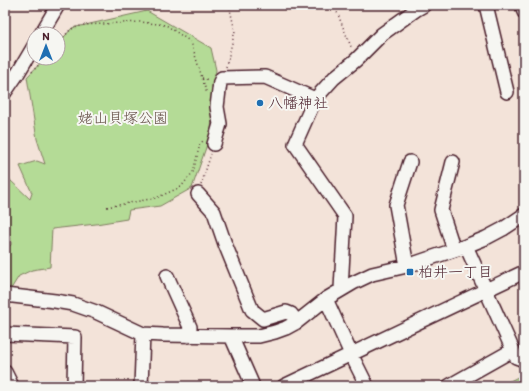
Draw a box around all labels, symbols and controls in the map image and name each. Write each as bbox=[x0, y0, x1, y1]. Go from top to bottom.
north arrow bbox=[26, 26, 66, 66]
text: N bbox=[42, 30, 50, 43]
place label: 八幡神社 bbox=[268, 94, 328, 112]
marker: 八幡神社 bbox=[255, 98, 265, 108]
park label: 姥山貝塚公園 bbox=[78, 109, 168, 127]
place label: 柏井一丁目 bbox=[418, 263, 493, 281]
marker: 柏井一丁目 bbox=[405, 267, 415, 277]

